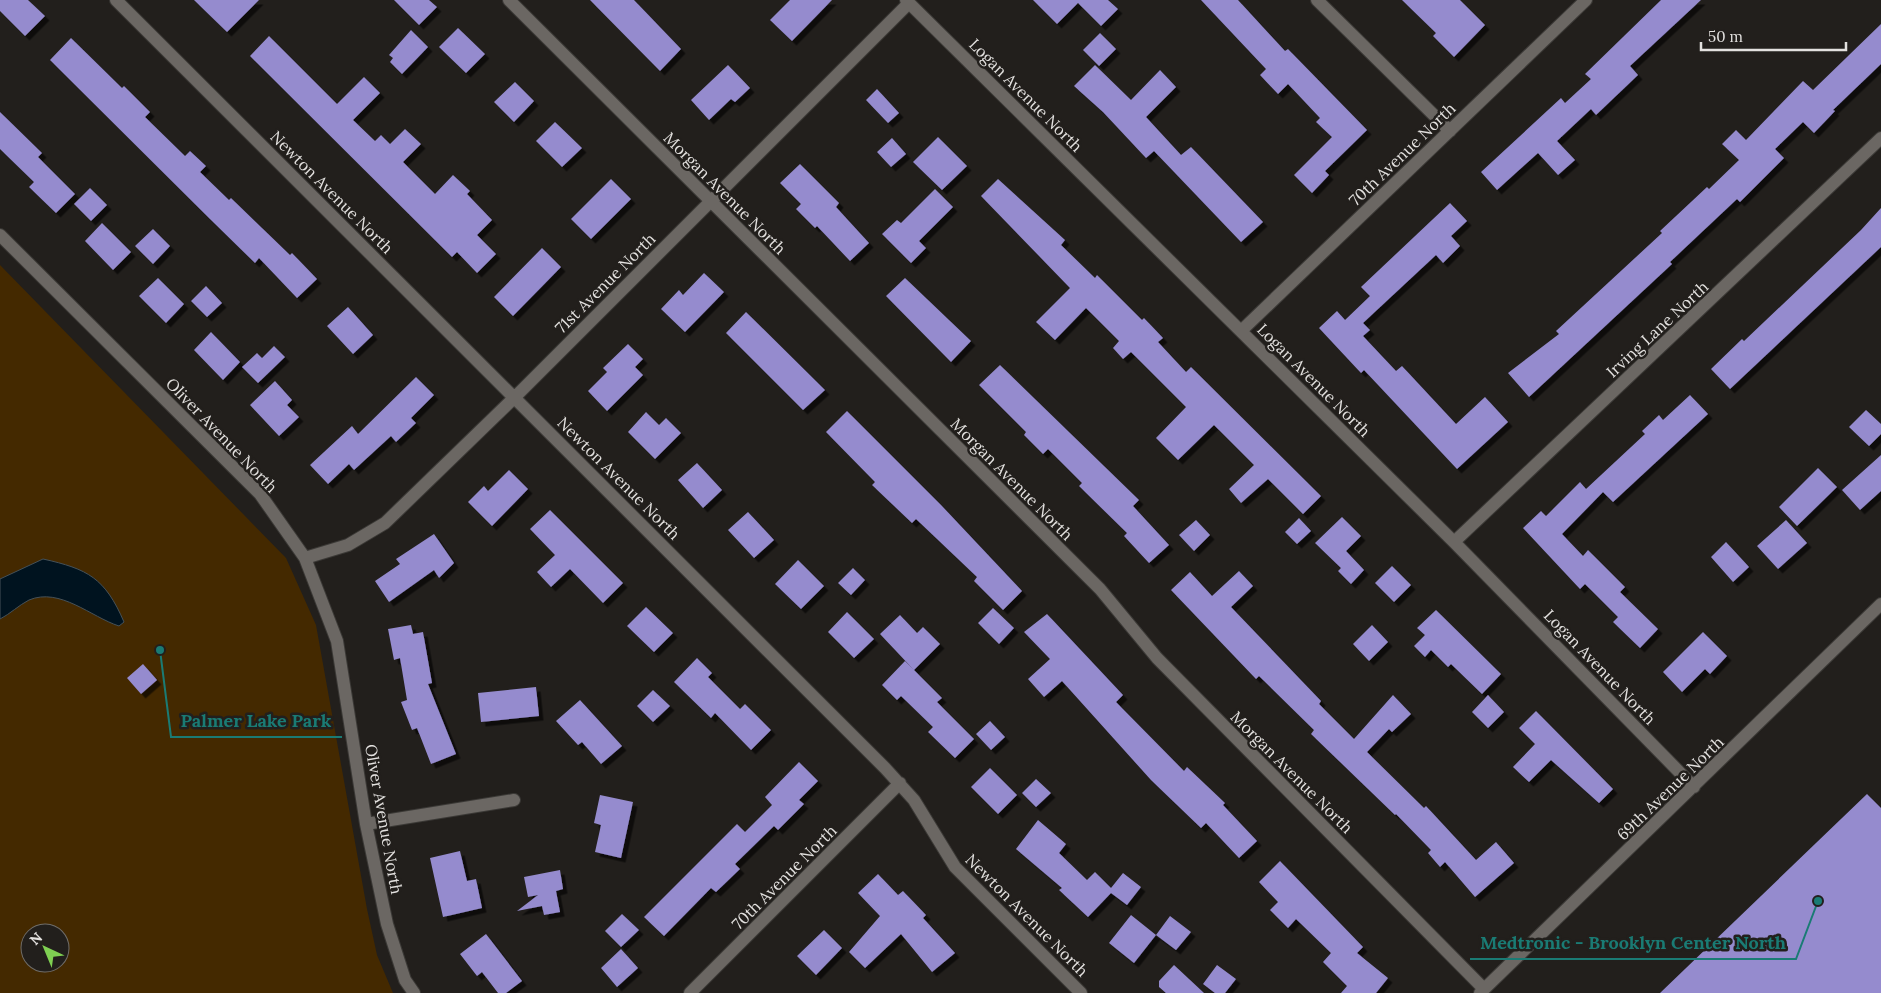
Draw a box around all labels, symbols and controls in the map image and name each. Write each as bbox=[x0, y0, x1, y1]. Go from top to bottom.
scale bar bbox=[1701, 20, 1846, 52]
text: 50 m bbox=[1708, 27, 1743, 46]
street label: Logan Avenue North bbox=[965, 34, 1087, 156]
street label: 70th Avenue North bbox=[1345, 98, 1460, 210]
street label: Newton Avenue North bbox=[266, 126, 398, 258]
street label: Morgan Avenue North bbox=[660, 128, 791, 259]
street label: 71st Avenue North bbox=[551, 228, 660, 337]
street label: Irving Lane North bbox=[1602, 276, 1712, 381]
street label: Logan Avenue North bbox=[1253, 319, 1375, 441]
street label: Oliver Avenue North bbox=[162, 373, 282, 497]
street label: Newton Avenue North bbox=[553, 412, 685, 544]
street label: Morgan Avenue North bbox=[947, 414, 1078, 545]
street label: Logan Avenue North bbox=[1540, 605, 1660, 729]
callout: Palmer Lake Park bbox=[171, 704, 342, 737]
street label: Morgan Avenue North bbox=[1227, 707, 1358, 838]
text: Palmer Lake Park bbox=[181, 709, 332, 732]
street label: 69th Avenue North bbox=[1612, 731, 1728, 844]
street label: Oliver Avenue North bbox=[361, 742, 407, 896]
street label: 70th Avenue North bbox=[727, 820, 841, 934]
street label: Newton Avenue North bbox=[961, 849, 1093, 981]
north arrow bbox=[20, 923, 70, 973]
callout: Medtronic - Brooklyn Center North bbox=[1470, 926, 1796, 959]
text: N bbox=[26, 928, 46, 949]
text: Medtronic - Brooklyn Center North bbox=[1480, 931, 1786, 954]

